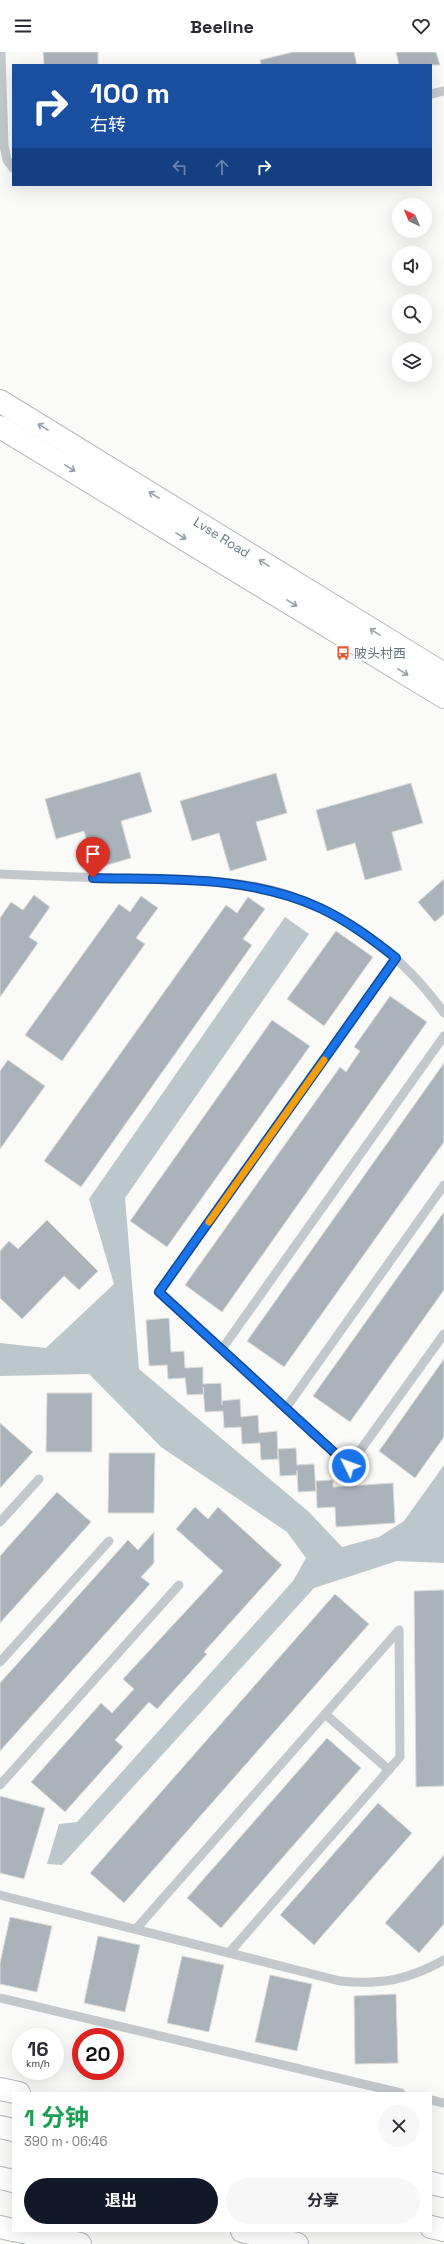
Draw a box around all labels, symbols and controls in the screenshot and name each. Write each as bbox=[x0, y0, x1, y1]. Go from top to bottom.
icon: menu bbox=[12, 15, 34, 37]
text: Beeline bbox=[190, 15, 254, 38]
icon: heart bbox=[410, 15, 432, 37]
text: 100 m bbox=[90, 75, 170, 111]
icon: right bbox=[24, 80, 76, 132]
text: 右转 bbox=[90, 113, 126, 136]
icon: left bbox=[169, 156, 191, 178]
icon: ahead bbox=[211, 156, 233, 178]
icon: right bbox=[253, 156, 275, 178]
north arrow bbox=[392, 198, 432, 238]
map controls bbox=[392, 198, 432, 382]
button: sound bbox=[392, 246, 432, 286]
button: search bbox=[392, 294, 432, 334]
button: layers bbox=[392, 342, 432, 382]
one-way arrow bbox=[37, 422, 49, 430]
one-way arrow bbox=[64, 465, 76, 473]
one-way arrow bbox=[149, 491, 160, 499]
street label: Lvse Road bbox=[190, 513, 253, 561]
one-way arrow bbox=[175, 532, 187, 540]
one-way arrow bbox=[258, 559, 270, 567]
one-way arrow bbox=[286, 600, 298, 608]
one-way arrow bbox=[369, 627, 381, 635]
bus stop icon: 陂头村西 bbox=[335, 645, 351, 661]
place label: 陂头村西 bbox=[354, 645, 406, 662]
one-way arrow bbox=[397, 668, 409, 676]
pin bbox=[76, 837, 110, 878]
icon: arrive bbox=[82, 843, 104, 865]
position arrow bbox=[328, 1445, 370, 1487]
speed limit sign: 20 bbox=[72, 2028, 124, 2080]
text: 16 bbox=[27, 2036, 49, 2062]
text: km/h bbox=[26, 2057, 50, 2070]
text: 1 分钟 bbox=[24, 2102, 89, 2133]
button: close bbox=[378, 2105, 420, 2147]
text: 390 m · 06:46 bbox=[24, 2133, 107, 2150]
button: 退出 bbox=[24, 2178, 218, 2224]
button: 分享 bbox=[226, 2178, 420, 2224]

